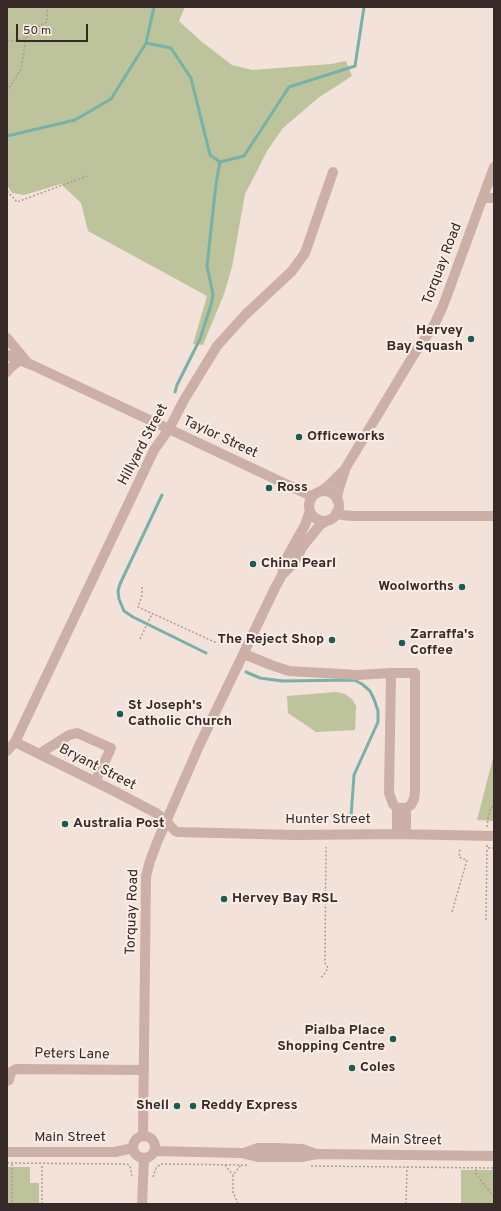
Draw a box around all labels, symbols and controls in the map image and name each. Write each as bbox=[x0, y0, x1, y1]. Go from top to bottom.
scale bar bbox=[18, 16, 90, 42]
text: 50 m bbox=[23, 23, 51, 39]
street label: Torquay Road bbox=[420, 221, 466, 307]
place label: Hervey Bay Squash bbox=[386, 323, 463, 356]
marker: Hervey Bay Squash bbox=[466, 334, 476, 344]
street label: Hillyard Street bbox=[115, 401, 173, 489]
street label: Taylor Street bbox=[180, 413, 260, 463]
place label: Officeworks bbox=[307, 429, 385, 445]
marker: Officeworks bbox=[294, 432, 304, 442]
place label: Ross bbox=[277, 480, 308, 496]
marker: Ross bbox=[264, 483, 274, 493]
place label: China Pearl bbox=[261, 556, 336, 572]
marker: China Pearl bbox=[248, 559, 258, 569]
place label: Woolworths bbox=[378, 579, 454, 595]
marker: Woolworths bbox=[457, 582, 467, 592]
place label: Zarraffa's Coffee bbox=[410, 627, 474, 660]
place label: The Reject Shop bbox=[218, 632, 324, 648]
marker: The Reject Shop bbox=[327, 635, 337, 645]
marker: Zarraffa's Coffee bbox=[397, 638, 407, 648]
place label: St Joseph's Catholic Church bbox=[128, 698, 232, 730]
marker: St Joseph's Catholic Church bbox=[115, 709, 125, 719]
street label: Bryant Street bbox=[56, 741, 138, 795]
street label: Hunter Street bbox=[285, 812, 371, 828]
place label: Australia Post bbox=[73, 816, 165, 832]
marker: Australia Post bbox=[60, 819, 70, 829]
street label: Torquay Road bbox=[123, 869, 143, 955]
place label: Hervey Bay RSL bbox=[232, 891, 337, 907]
marker: Hervey Bay RSL bbox=[219, 894, 229, 904]
place label: Pialba Place Shopping Centre bbox=[277, 1023, 385, 1056]
marker: Pialba Place Shopping Centre bbox=[388, 1034, 398, 1044]
street label: Peters Lane bbox=[34, 1046, 110, 1064]
place label: Coles bbox=[360, 1060, 395, 1076]
marker: Coles bbox=[347, 1063, 357, 1073]
place label: Shell bbox=[136, 1098, 169, 1114]
place label: Reddy Express bbox=[201, 1098, 298, 1114]
marker: Shell bbox=[172, 1101, 182, 1111]
marker: Reddy Express bbox=[188, 1101, 198, 1111]
street label: Main Street bbox=[34, 1130, 106, 1146]
street label: Main Street bbox=[370, 1132, 442, 1150]

